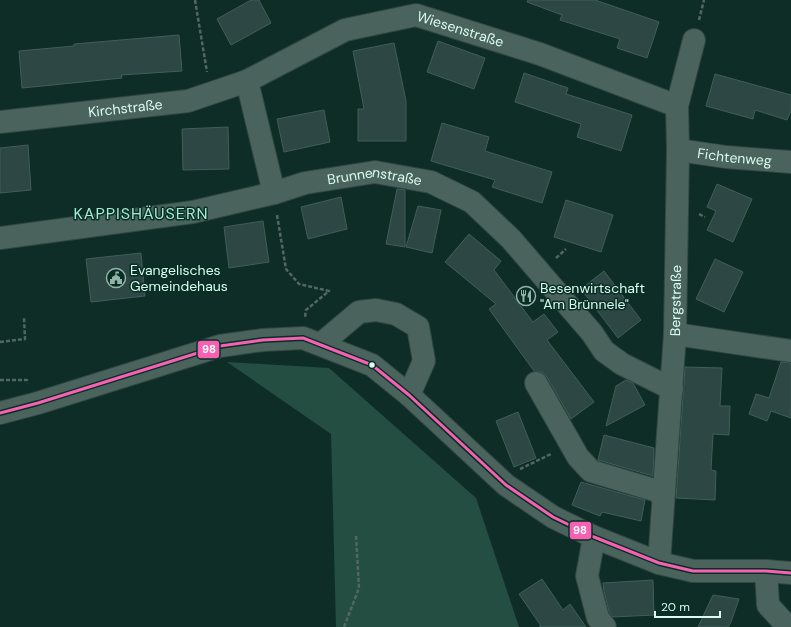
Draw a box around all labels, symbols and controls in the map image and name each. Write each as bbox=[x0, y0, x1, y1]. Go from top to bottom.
street label: Wiesenstraße bbox=[415, 7, 506, 51]
street label: Kirchstraße bbox=[87, 95, 163, 121]
street label: Fichtenweg bbox=[696, 144, 772, 169]
street label: Brunnenstraße bbox=[326, 163, 423, 189]
district label: KAPPISHÄUSERN bbox=[74, 203, 208, 224]
place label: Evangelisches Gemeindehaus bbox=[130, 261, 228, 295]
street label: Bergstraße bbox=[666, 265, 685, 336]
public building icon: Evangelisches Gemeindehaus bbox=[105, 267, 127, 289]
place label: Besenwirtschaft "Am Brünnele" bbox=[540, 279, 645, 313]
restaurant icon: Besenwirtschaft "Am Brünnele" bbox=[515, 285, 537, 307]
line badge: 98 bbox=[197, 340, 220, 359]
text: 98 bbox=[202, 342, 216, 356]
unlabelled marker bbox=[367, 360, 377, 370]
line badge: 98 bbox=[569, 521, 592, 540]
text: 98 bbox=[573, 523, 587, 537]
scale bar bbox=[655, 593, 720, 619]
text: 20 m bbox=[661, 599, 690, 615]

